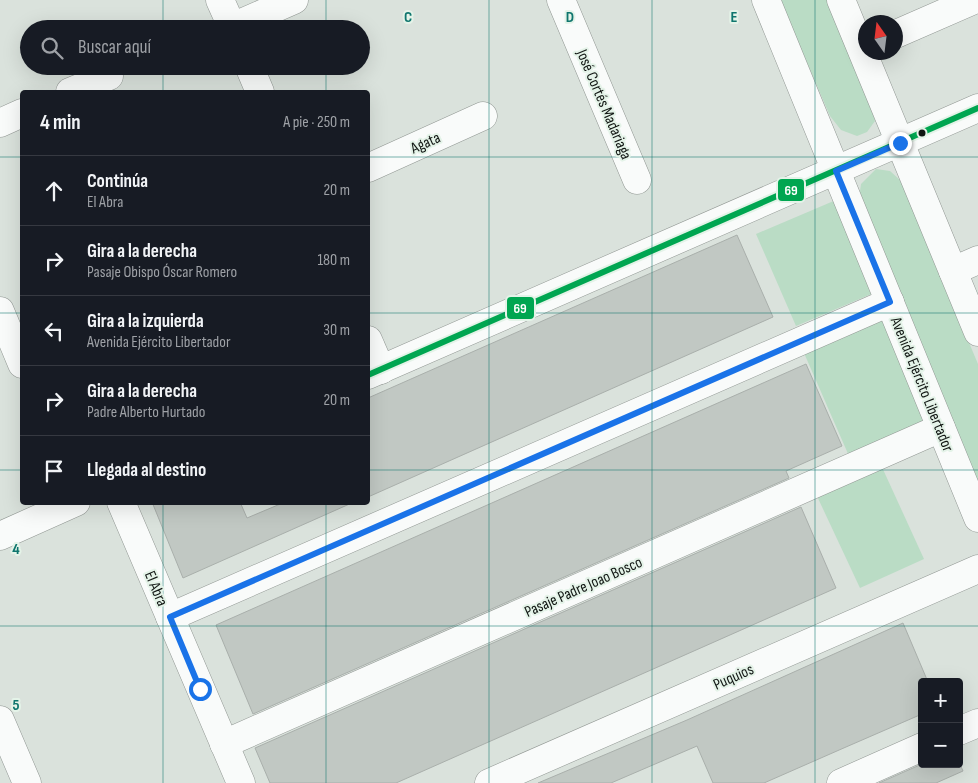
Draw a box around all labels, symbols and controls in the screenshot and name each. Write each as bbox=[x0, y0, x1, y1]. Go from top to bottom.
text: C bbox=[404, 8, 412, 27]
text: D bbox=[566, 8, 574, 27]
text: E bbox=[731, 8, 738, 27]
north arrow bbox=[858, 15, 903, 60]
search box bbox=[20, 20, 370, 75]
icon: search bbox=[38, 34, 66, 62]
text: Buscar aquí bbox=[78, 36, 151, 59]
street label: José Cortés Madariaga bbox=[571, 46, 635, 162]
text: 4 min bbox=[40, 110, 81, 135]
text: A pie · 250 m bbox=[283, 113, 350, 132]
unlabelled marker bbox=[917, 128, 927, 138]
street label: Agata bbox=[407, 129, 443, 159]
route end bbox=[889, 132, 912, 155]
text: Continúa bbox=[87, 170, 148, 193]
icon: ahead bbox=[40, 177, 68, 205]
line badge: 69 bbox=[777, 178, 805, 202]
text: 20 m bbox=[323, 181, 350, 200]
text: 69 bbox=[784, 182, 798, 199]
text: El Abra bbox=[87, 193, 123, 212]
text: Gira a la derecha bbox=[87, 240, 197, 263]
icon: right bbox=[40, 247, 68, 275]
text: 180 m bbox=[317, 251, 350, 270]
text: Pasaje Obispo Óscar Romero bbox=[87, 263, 237, 282]
line badge: 69 bbox=[506, 296, 535, 320]
text: 69 bbox=[513, 300, 527, 317]
text: Gira a la izquierda bbox=[87, 310, 204, 333]
street label: Avenida Ejército Libertador bbox=[886, 314, 957, 455]
icon: left bbox=[40, 317, 68, 345]
text: 30 m bbox=[323, 321, 350, 340]
text: Avenida Ejército Libertador bbox=[87, 333, 231, 352]
text: Gira a la derecha bbox=[87, 380, 197, 403]
icon: right bbox=[40, 387, 68, 415]
text: 20 m bbox=[323, 391, 350, 410]
text: Padre Alberto Hurtado bbox=[87, 403, 205, 422]
icon: arrive bbox=[40, 457, 68, 485]
text: Llegada al destino bbox=[87, 459, 206, 482]
text: 4 bbox=[12, 540, 20, 559]
street label: Pasaje Padre Joao Bosco bbox=[522, 553, 645, 622]
street label: El Abra bbox=[140, 568, 171, 609]
street label: Puquios bbox=[710, 660, 757, 695]
route start bbox=[189, 678, 212, 701]
map controls bbox=[918, 678, 963, 768]
button: + bbox=[918, 678, 963, 723]
text: 5 bbox=[12, 696, 20, 715]
button: − bbox=[918, 723, 963, 768]

